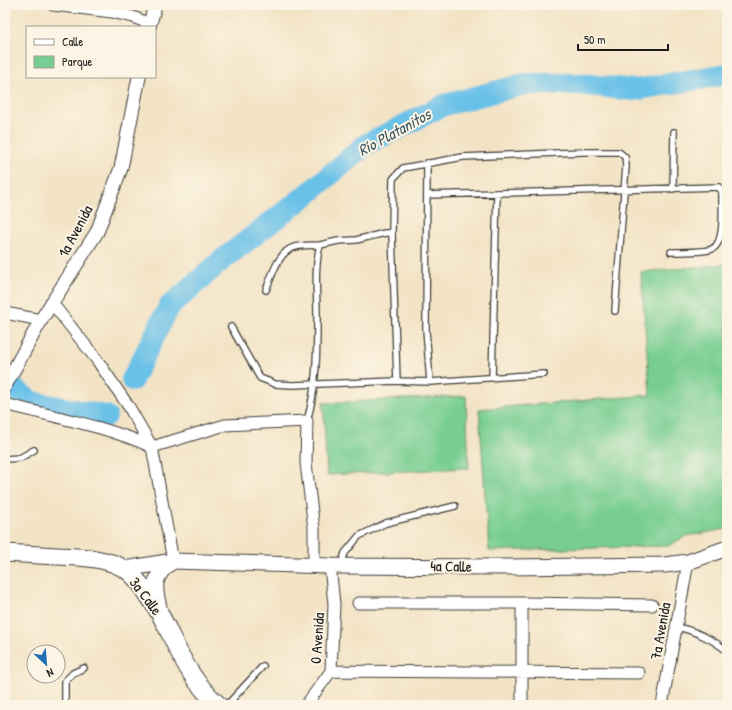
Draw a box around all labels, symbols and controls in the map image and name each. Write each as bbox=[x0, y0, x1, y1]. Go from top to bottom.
legend bbox=[26, 26, 156, 78]
scale bar bbox=[578, 26, 668, 52]
text: 50 m bbox=[584, 31, 605, 48]
text: Calle bbox=[62, 33, 83, 50]
text: Parque bbox=[62, 53, 92, 70]
water label: Río Platanitos bbox=[354, 102, 436, 161]
street label: 1a Avenida bbox=[53, 201, 97, 261]
street label: 4a Calle bbox=[430, 555, 472, 577]
street label: 3a Calle bbox=[125, 573, 167, 619]
street label: 7a Avenida bbox=[645, 601, 675, 661]
street label: 0 Avenida bbox=[305, 612, 329, 664]
north arrow bbox=[26, 644, 66, 684]
text: N bbox=[45, 665, 56, 681]

